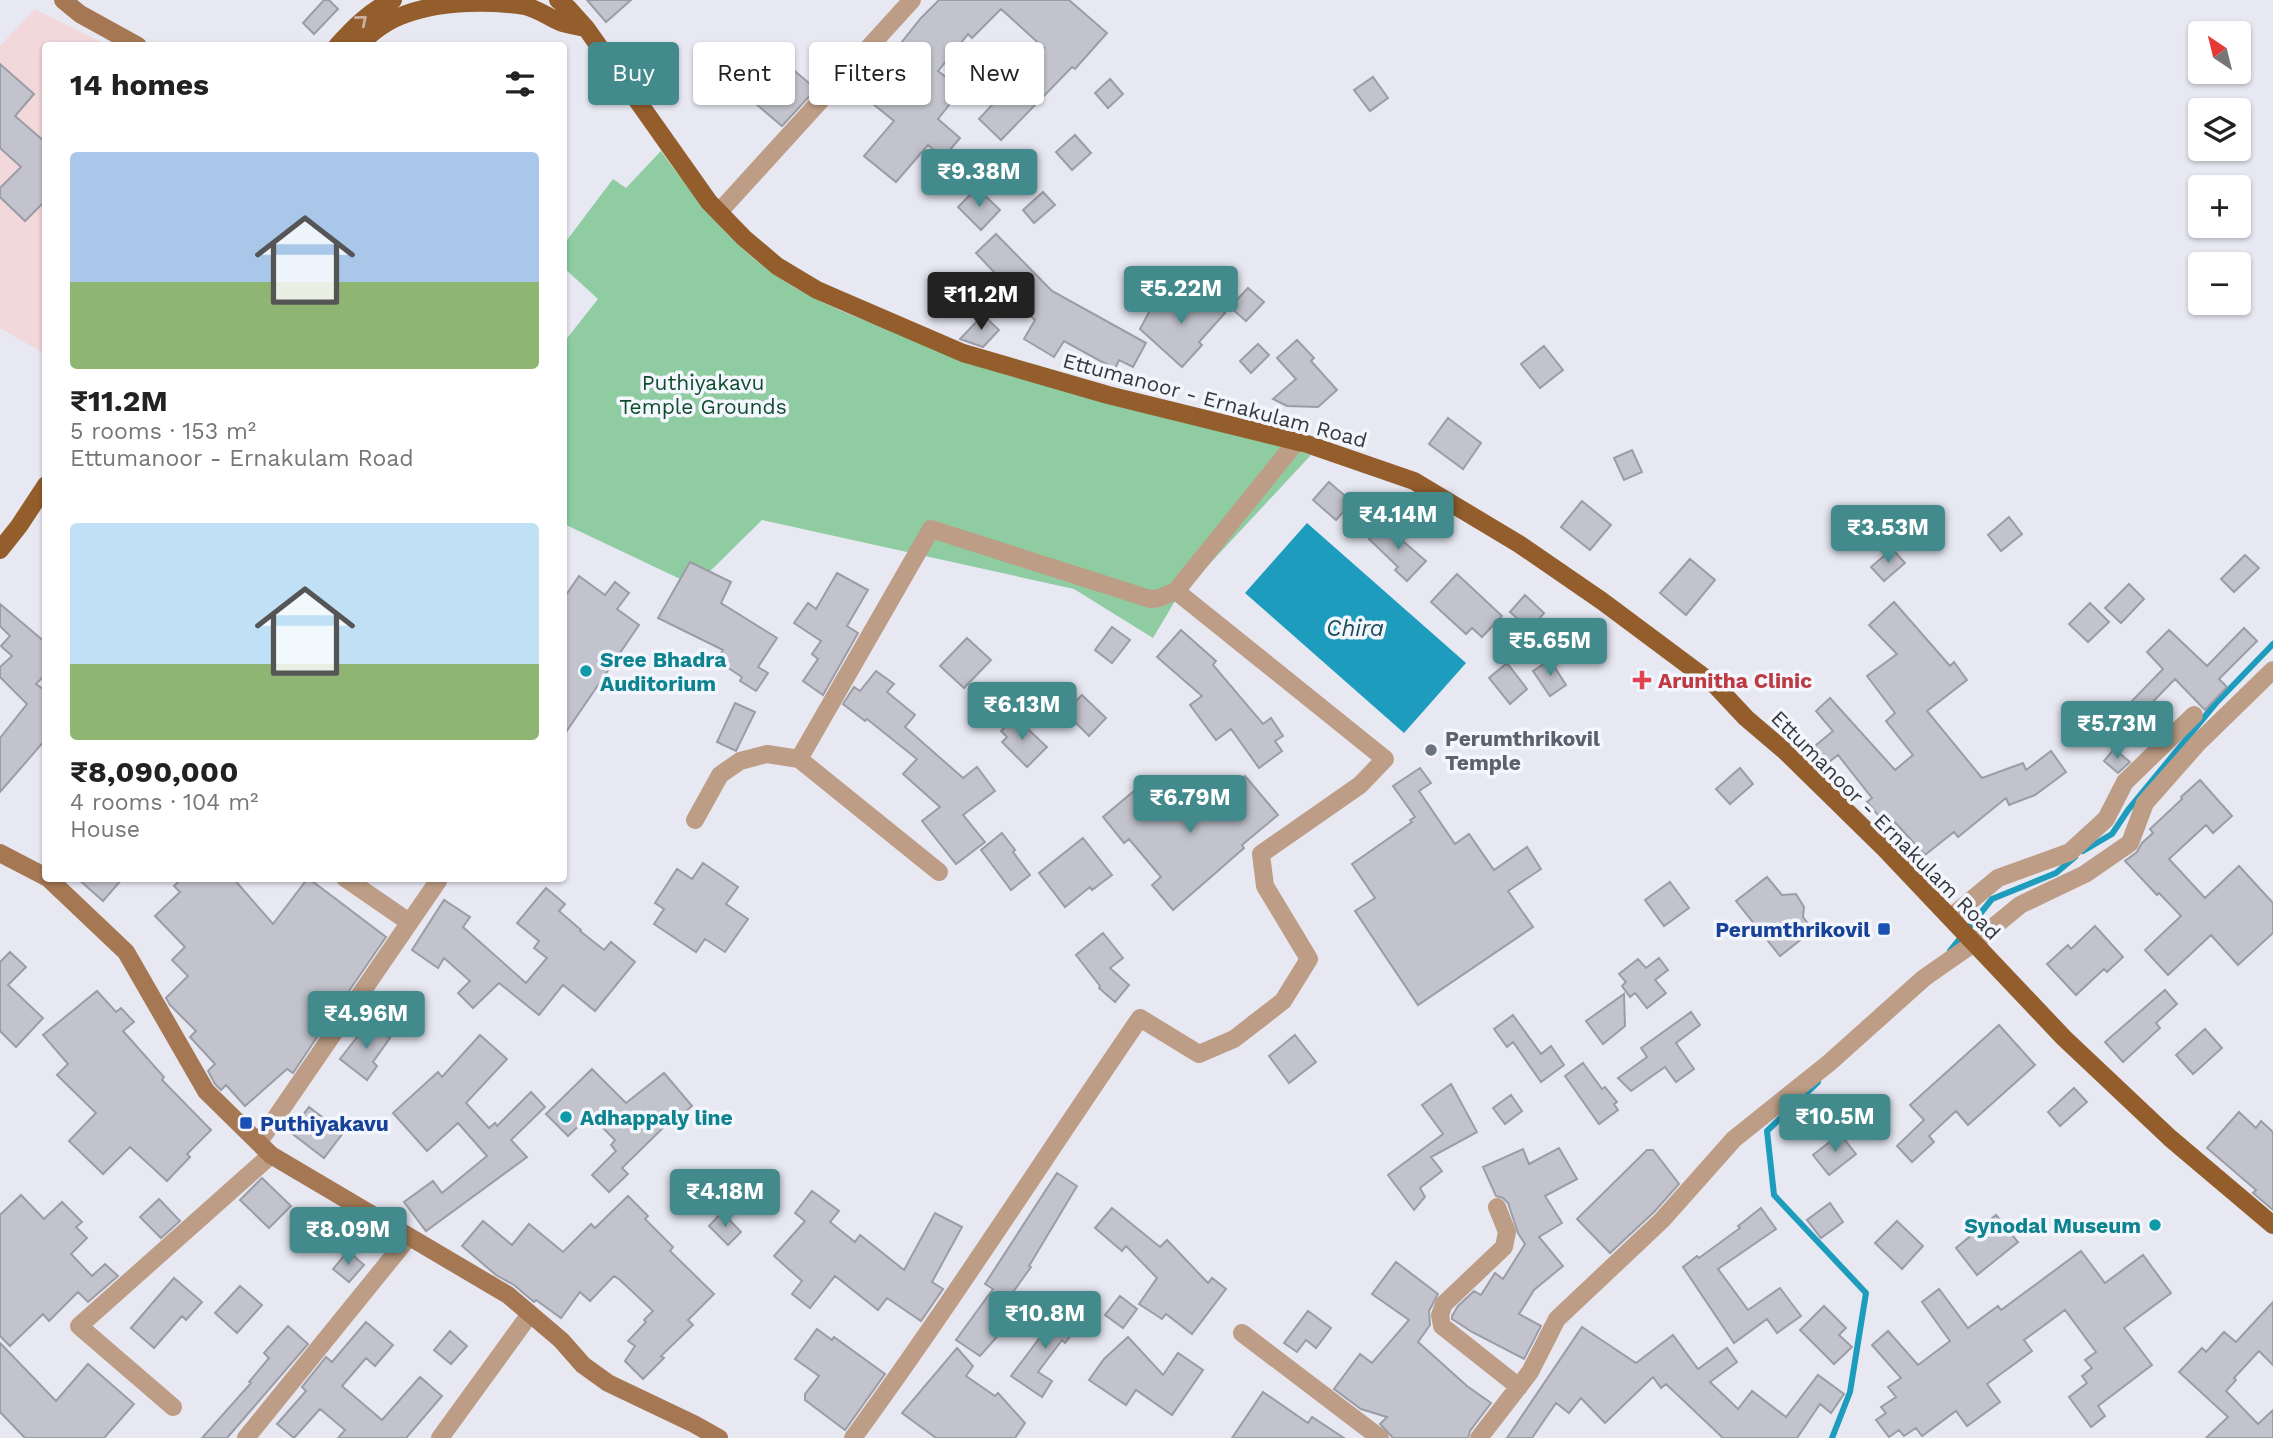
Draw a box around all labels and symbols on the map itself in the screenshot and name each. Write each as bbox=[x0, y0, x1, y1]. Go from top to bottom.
one-way arrow bbox=[355, 15, 367, 28]
north arrow bbox=[2188, 21, 2250, 84]
pin: ₹9.38M bbox=[922, 150, 1036, 209]
pin: ₹5.22M bbox=[1124, 266, 1238, 326]
pin: ₹11.2M bbox=[924, 272, 1038, 332]
street label: Ettumanoor - Ernakulam Road bbox=[1060, 347, 1370, 453]
park label: Puthiyakavu Temple Grounds bbox=[619, 370, 787, 419]
pin: ₹4.14M bbox=[1341, 492, 1455, 552]
pin: ₹3.53M bbox=[1831, 505, 1945, 565]
water label: Chira bbox=[1326, 615, 1384, 642]
pin: ₹5.65M bbox=[1493, 618, 1607, 678]
place label: Sree Bhadra Auditorium bbox=[600, 647, 727, 696]
marker: Sree Bhadra Auditorium bbox=[578, 663, 594, 679]
place label: Arunitha Clinic bbox=[1658, 668, 1812, 693]
marker: Arunitha Clinic bbox=[1632, 670, 1652, 690]
pin: ₹6.13M bbox=[965, 682, 1079, 742]
pin: ₹5.73M bbox=[2060, 702, 2174, 761]
street label: Ettumanoor - Ernakulam Road bbox=[1766, 705, 2006, 945]
place label: Perumthrikovil Temple bbox=[1445, 726, 1600, 775]
marker: Perumthrikovil Temple bbox=[1423, 742, 1439, 758]
pin: ₹6.79M bbox=[1133, 776, 1247, 835]
place label: Perumthrikovil bbox=[1715, 917, 1870, 942]
marker: Perumthrikovil bbox=[1876, 921, 1892, 937]
pin: ₹4.96M bbox=[309, 992, 423, 1051]
pin: ₹10.5M bbox=[1778, 1094, 1892, 1154]
place label: Adhappaly line bbox=[580, 1105, 733, 1130]
marker: Adhappaly line bbox=[558, 1109, 574, 1125]
place label: Puthiyakavu bbox=[260, 1111, 389, 1136]
marker: Puthiyakavu bbox=[238, 1115, 254, 1131]
pin: ₹4.18M bbox=[668, 1170, 782, 1229]
pin: ₹8.09M bbox=[291, 1208, 405, 1267]
place label: Synodal Museum bbox=[1964, 1213, 2141, 1238]
marker: Synodal Museum bbox=[2147, 1217, 2163, 1233]
pin: ₹10.8M bbox=[988, 1292, 1102, 1351]

